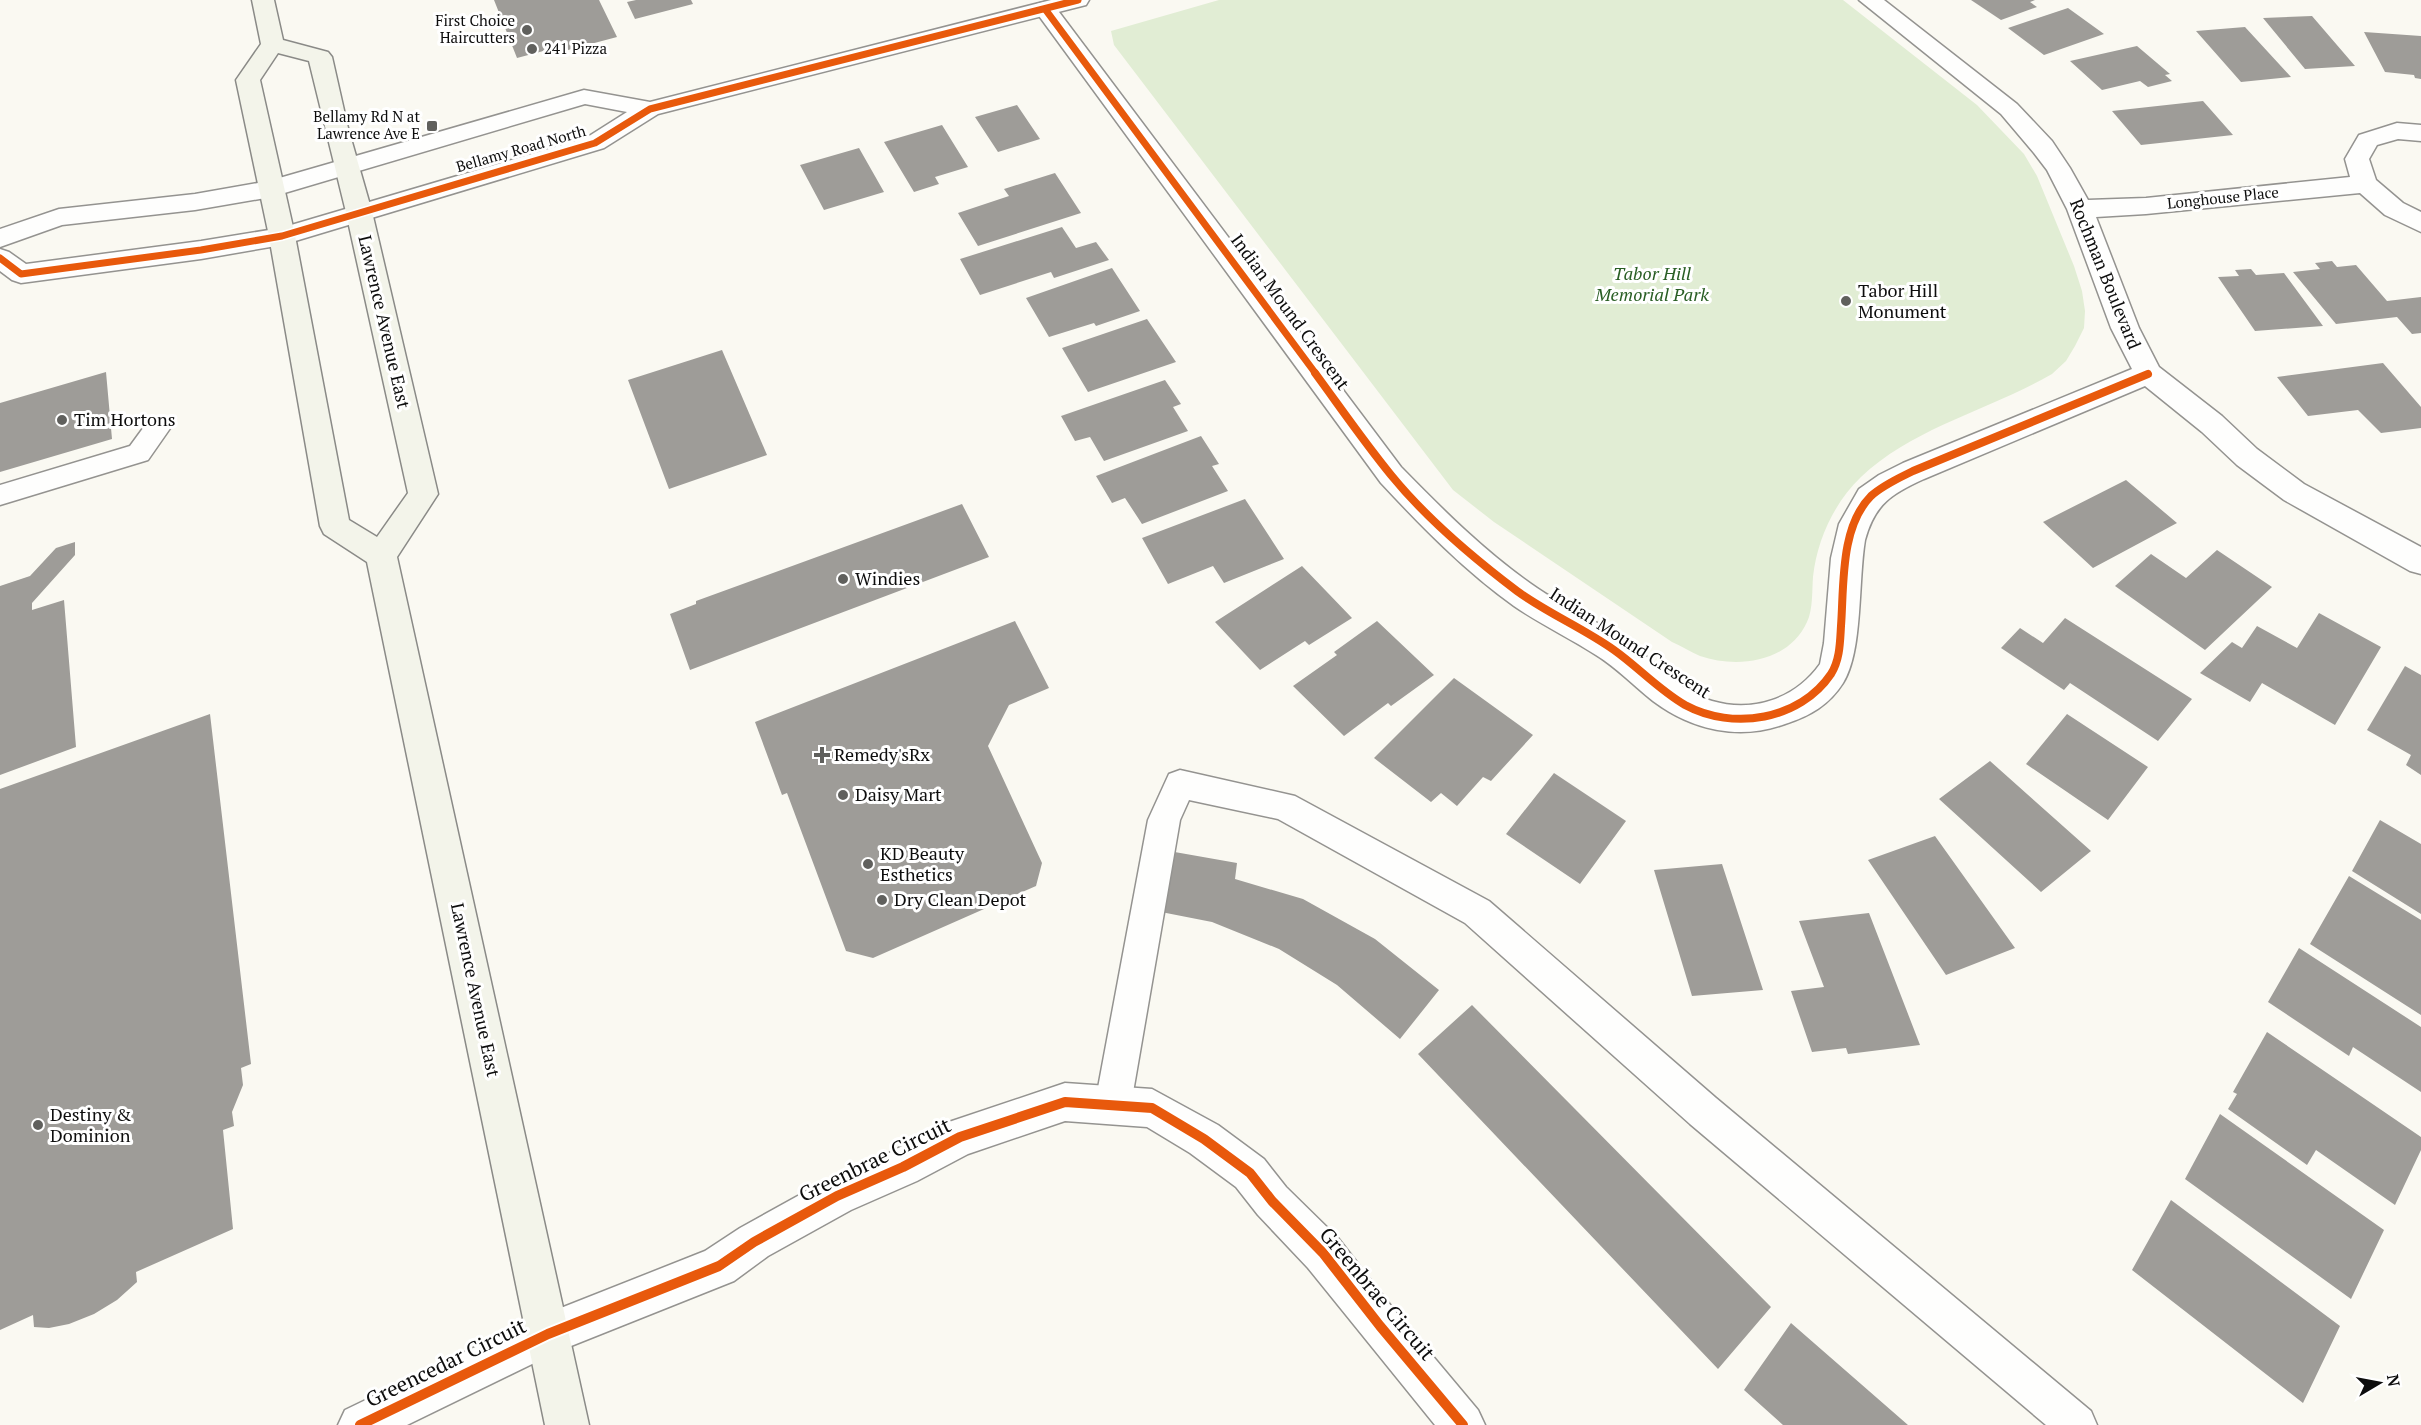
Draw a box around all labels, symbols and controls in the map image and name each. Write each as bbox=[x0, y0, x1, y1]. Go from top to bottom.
place label: First Choice Haircutters bbox=[435, 10, 515, 47]
marker: First Choice Haircutters bbox=[520, 23, 534, 37]
place label: 241 Pizza bbox=[544, 38, 607, 58]
marker: 241 Pizza bbox=[525, 42, 539, 56]
place label: Bellamy Rd N at Lawrence Ave E bbox=[313, 106, 420, 143]
marker: Bellamy Rd N at Lawrence Ave E bbox=[425, 119, 439, 133]
street label: Bellamy Road North bbox=[454, 120, 588, 176]
street label: Longhouse Place bbox=[2166, 181, 2280, 213]
street label: Rochman Boulevard bbox=[2065, 195, 2147, 352]
street label: Indian Mound Crescent bbox=[1226, 229, 1356, 395]
street label: Lawrence Avenue East bbox=[353, 233, 417, 411]
park label: Tabor Hill Memorial Park bbox=[1594, 261, 1709, 306]
place label: Tabor Hill Monument bbox=[1858, 278, 1947, 323]
marker: Tabor Hill Monument bbox=[1839, 294, 1853, 308]
place label: Tim Hortons bbox=[74, 407, 176, 431]
marker: Tim Hortons bbox=[55, 413, 69, 427]
place label: Windies bbox=[855, 566, 920, 590]
marker: Windies bbox=[836, 572, 850, 586]
street label: Indian Mound Crescent bbox=[1545, 581, 1716, 703]
place label: Remedy'sRx bbox=[834, 742, 931, 766]
marker: Remedy'sRx bbox=[815, 748, 829, 762]
place label: Daisy Mart bbox=[855, 782, 942, 806]
marker: Daisy Mart bbox=[836, 788, 850, 802]
place label: KD Beauty Esthetics bbox=[880, 841, 965, 886]
marker: KD Beauty Esthetics bbox=[861, 857, 875, 871]
place label: Dry Clean Depot bbox=[894, 887, 1026, 911]
marker: Dry Clean Depot bbox=[875, 893, 889, 907]
street label: Lawrence Avenue East bbox=[446, 901, 506, 1079]
place label: Destiny & Dominion bbox=[50, 1102, 132, 1147]
street label: Greenbrae Circuit bbox=[794, 1110, 955, 1208]
marker: Destiny & Dominion bbox=[31, 1118, 45, 1132]
street label: Greenbrae Circuit bbox=[1314, 1221, 1442, 1366]
street label: Greencedar Circuit bbox=[361, 1311, 531, 1413]
north arrow bbox=[2349, 1353, 2409, 1413]
text: N bbox=[2382, 1373, 2406, 1388]

